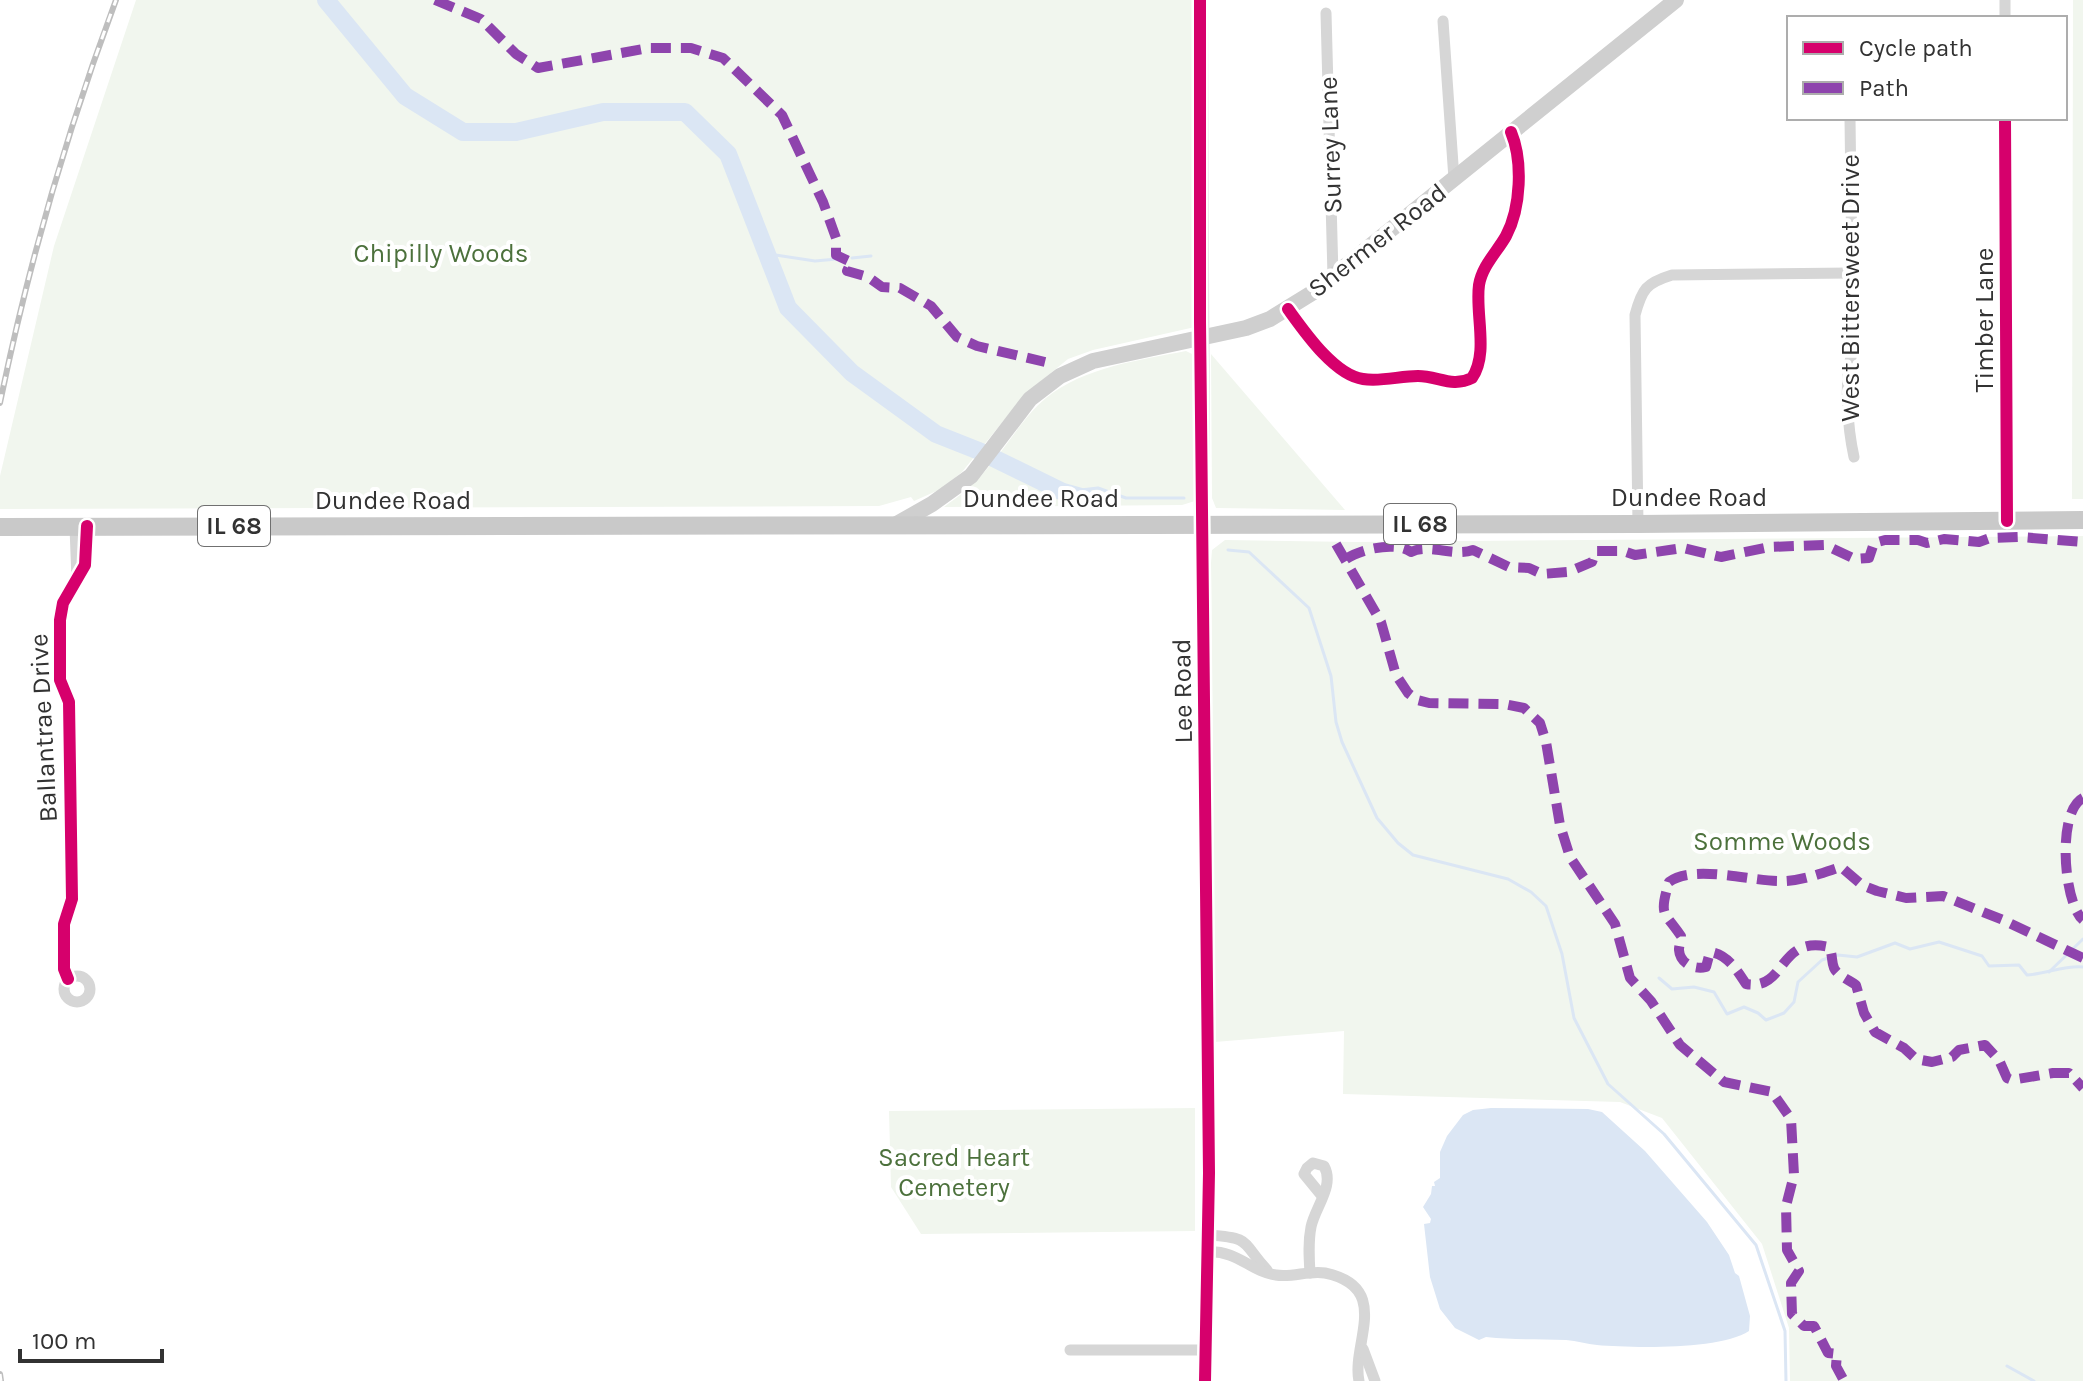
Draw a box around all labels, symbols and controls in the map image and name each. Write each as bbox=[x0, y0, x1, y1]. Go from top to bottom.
legend bbox=[1787, 16, 2067, 120]
text: Cycle path bbox=[1859, 34, 1973, 62]
text: Path bbox=[1859, 74, 1909, 102]
street label: Surrey Lane bbox=[1313, 76, 1348, 214]
street label: West Bittersweet Drive bbox=[1835, 154, 1866, 422]
street label: Shermer Road bbox=[1302, 177, 1453, 304]
park label: Chipilly Woods bbox=[353, 238, 529, 269]
street label: Timber Lane bbox=[1969, 248, 2000, 392]
street label: Dundee Road bbox=[1611, 482, 1767, 513]
street label: Dundee Road bbox=[963, 483, 1119, 514]
street label: Dundee Road bbox=[315, 485, 471, 516]
road number: IL 68 bbox=[1384, 504, 1456, 544]
road number: IL 68 bbox=[198, 506, 270, 546]
street label: Ballantrae Drive bbox=[23, 633, 64, 823]
street label: Lee Road bbox=[1166, 638, 1199, 744]
park label: Somme Woods bbox=[1693, 826, 1871, 857]
park label: Sacred Heart Cemetery bbox=[878, 1142, 1030, 1203]
scale bar bbox=[20, 1313, 162, 1363]
text: 100 m bbox=[32, 1327, 97, 1355]

